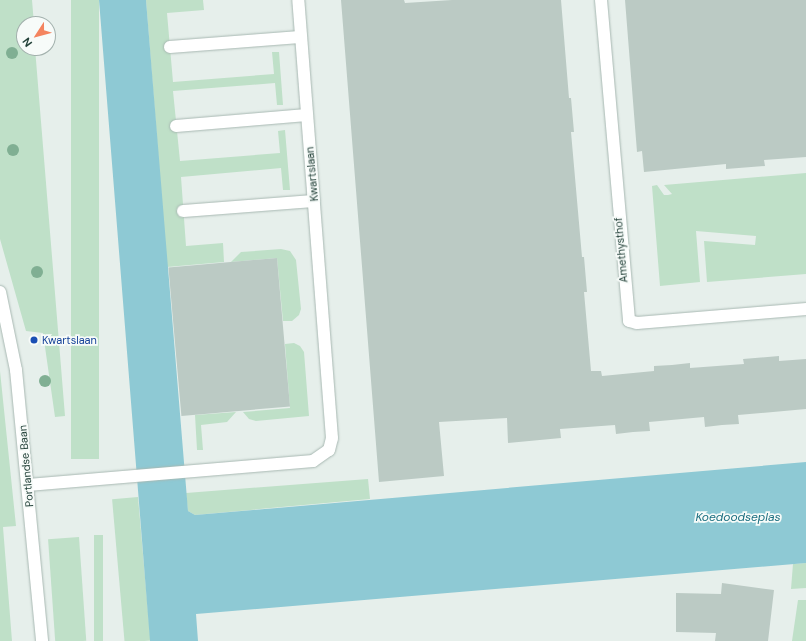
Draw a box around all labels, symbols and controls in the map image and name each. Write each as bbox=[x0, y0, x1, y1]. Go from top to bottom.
north arrow bbox=[16, 16, 56, 56]
text: N bbox=[19, 35, 35, 50]
street label: Kwartslaan bbox=[303, 146, 321, 202]
street label: Amethysthof bbox=[612, 217, 630, 283]
place label: Kwartslaan bbox=[42, 333, 97, 347]
marker: Kwartslaan bbox=[29, 335, 39, 345]
street label: Portlandse Baan bbox=[16, 424, 36, 508]
water label: Koedoodseplas bbox=[695, 511, 781, 525]

